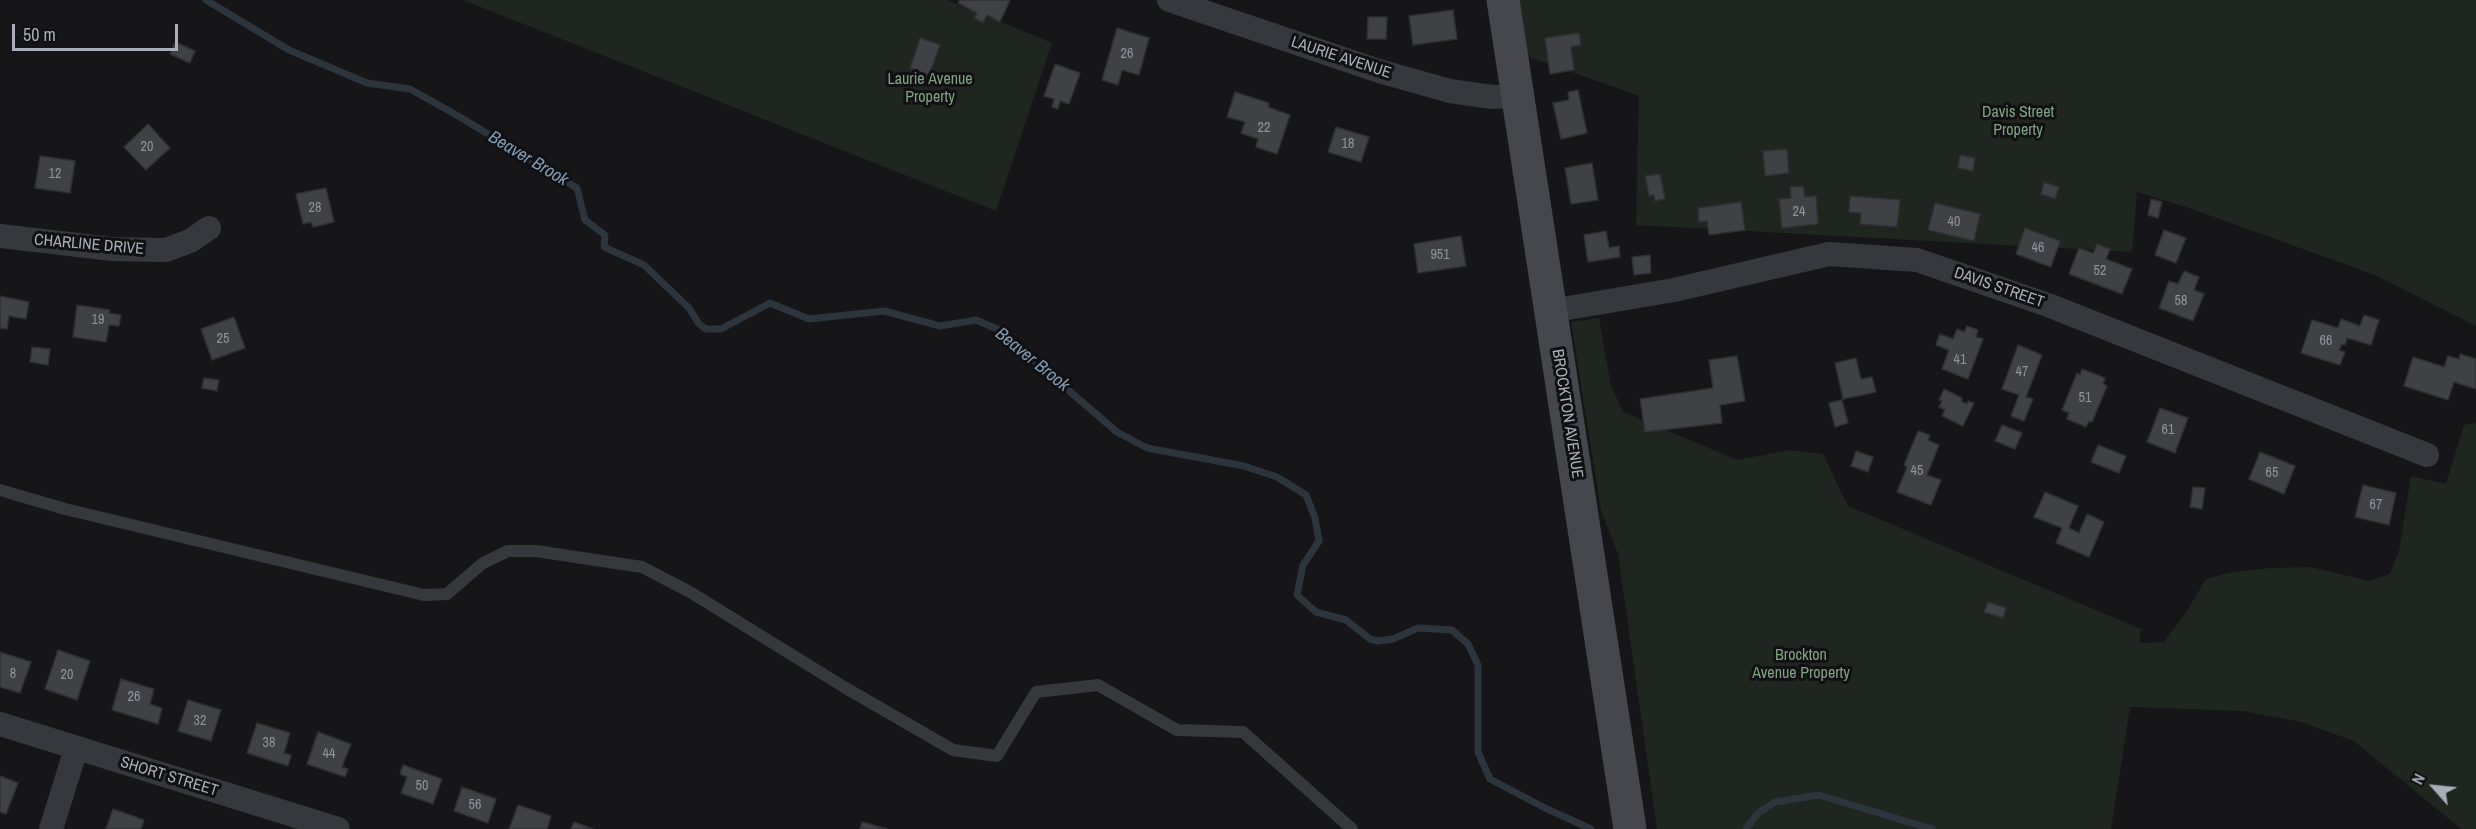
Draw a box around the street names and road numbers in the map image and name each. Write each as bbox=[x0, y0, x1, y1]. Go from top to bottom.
street label: LAURIE AVENUE bbox=[1289, 33, 1393, 83]
street label: CHARLINE DRIVE bbox=[33, 231, 145, 259]
street label: DAVIS STREET bbox=[1952, 264, 2046, 312]
street label: BROCKTON AVENUE bbox=[1547, 348, 1587, 480]
street label: SHORT STREET bbox=[118, 753, 220, 801]

